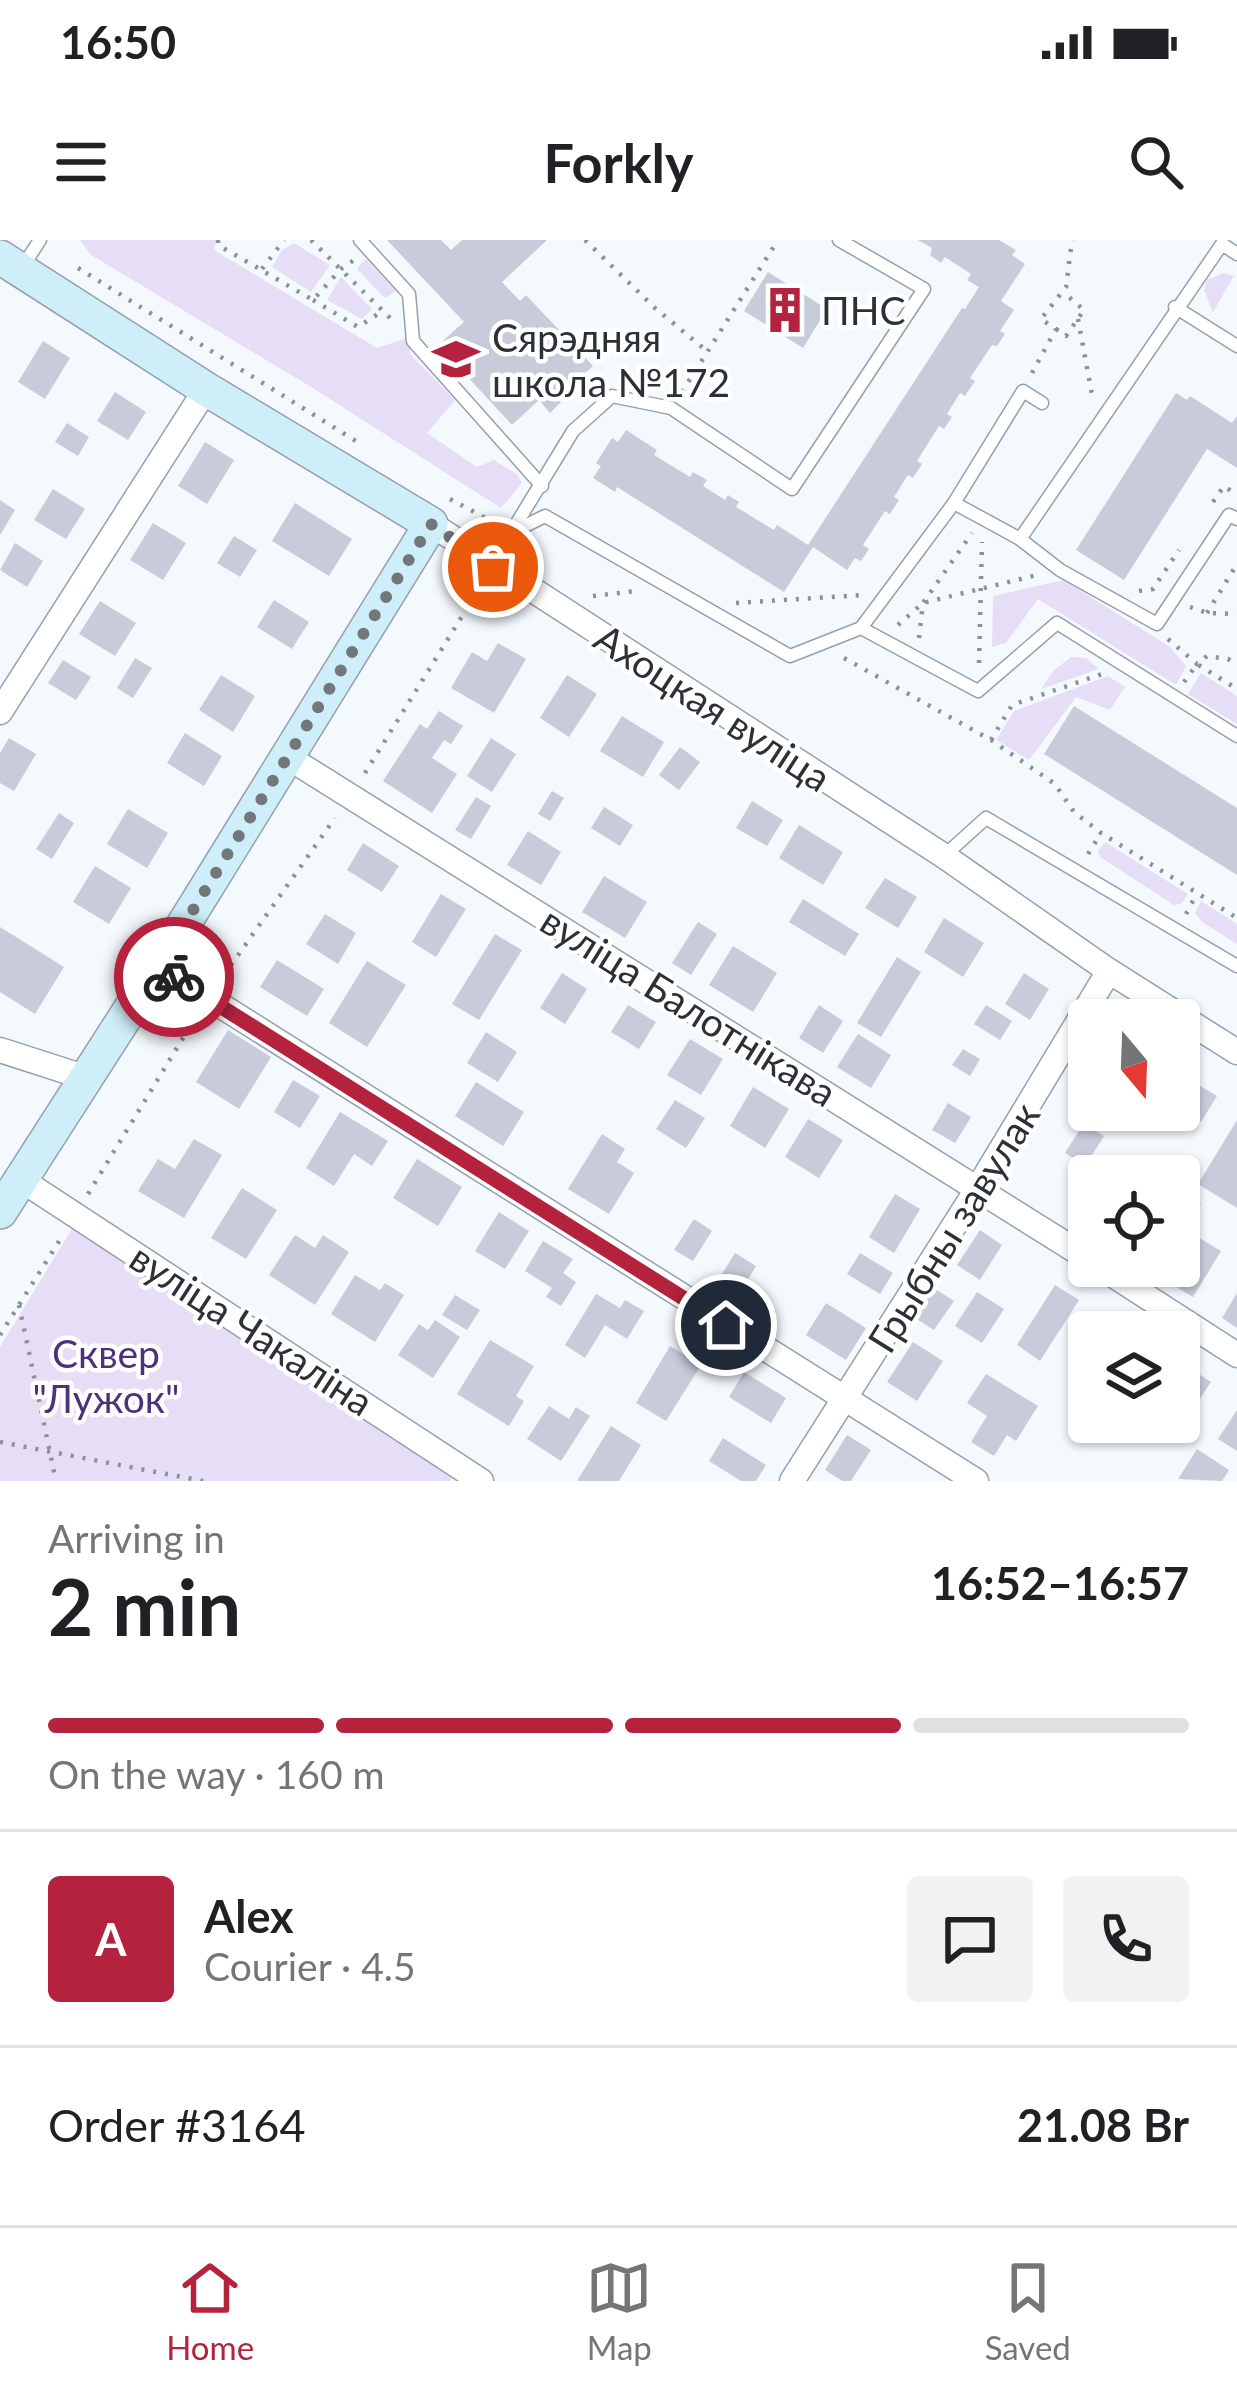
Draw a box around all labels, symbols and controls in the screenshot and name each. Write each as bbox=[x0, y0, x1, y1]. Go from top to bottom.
text: 16:50 bbox=[60, 15, 176, 69]
icon: menu bbox=[48, 129, 114, 195]
icon: search bbox=[1123, 129, 1189, 195]
text: Forkly bbox=[543, 130, 694, 195]
building icon: ПНС bbox=[760, 285, 810, 335]
place label: ПНС bbox=[821, 287, 906, 333]
place label: Сярэдняя школа №172 bbox=[492, 314, 730, 405]
school or university icon: Сярэдняя школа №172 bbox=[431, 334, 481, 384]
pin bbox=[442, 516, 544, 618]
icon: bag bbox=[460, 534, 526, 600]
street label: Ахоцкая вуліца bbox=[587, 614, 839, 800]
street label: вуліца Балотнікава bbox=[533, 897, 845, 1115]
courier bbox=[114, 917, 234, 1037]
icon: bike bbox=[141, 944, 207, 1010]
north arrow bbox=[1068, 999, 1200, 1131]
map controls bbox=[1068, 999, 1200, 1443]
street label: Грыбны завулак bbox=[858, 1094, 1048, 1360]
button: locate bbox=[1068, 1155, 1200, 1287]
street label: вуліца Чакаліна bbox=[122, 1233, 382, 1425]
pin bbox=[675, 1274, 777, 1376]
icon: home bbox=[693, 1292, 759, 1358]
button: layers bbox=[1068, 1311, 1200, 1443]
park label: Сквер "Лужок" bbox=[33, 1330, 179, 1421]
text: Arriving in bbox=[48, 1515, 225, 1561]
text: 16:52–16:57 bbox=[931, 1556, 1189, 1610]
text: 2 min bbox=[48, 1559, 241, 1653]
text: On the way · 160 m bbox=[48, 1751, 385, 1797]
button: chat bbox=[907, 1876, 1033, 2002]
button: phone bbox=[1063, 1876, 1189, 2002]
text: Alex bbox=[204, 1889, 294, 1943]
text: A bbox=[95, 1912, 127, 1966]
text: Courier · 4.5 bbox=[204, 1943, 416, 1989]
text: Order #3164 bbox=[48, 2098, 306, 2152]
text: 21.08 Br bbox=[1017, 2098, 1189, 2152]
tab: Home bbox=[166, 2255, 254, 2367]
tab: Map bbox=[586, 2255, 652, 2367]
tab: Saved bbox=[985, 2255, 1071, 2367]

